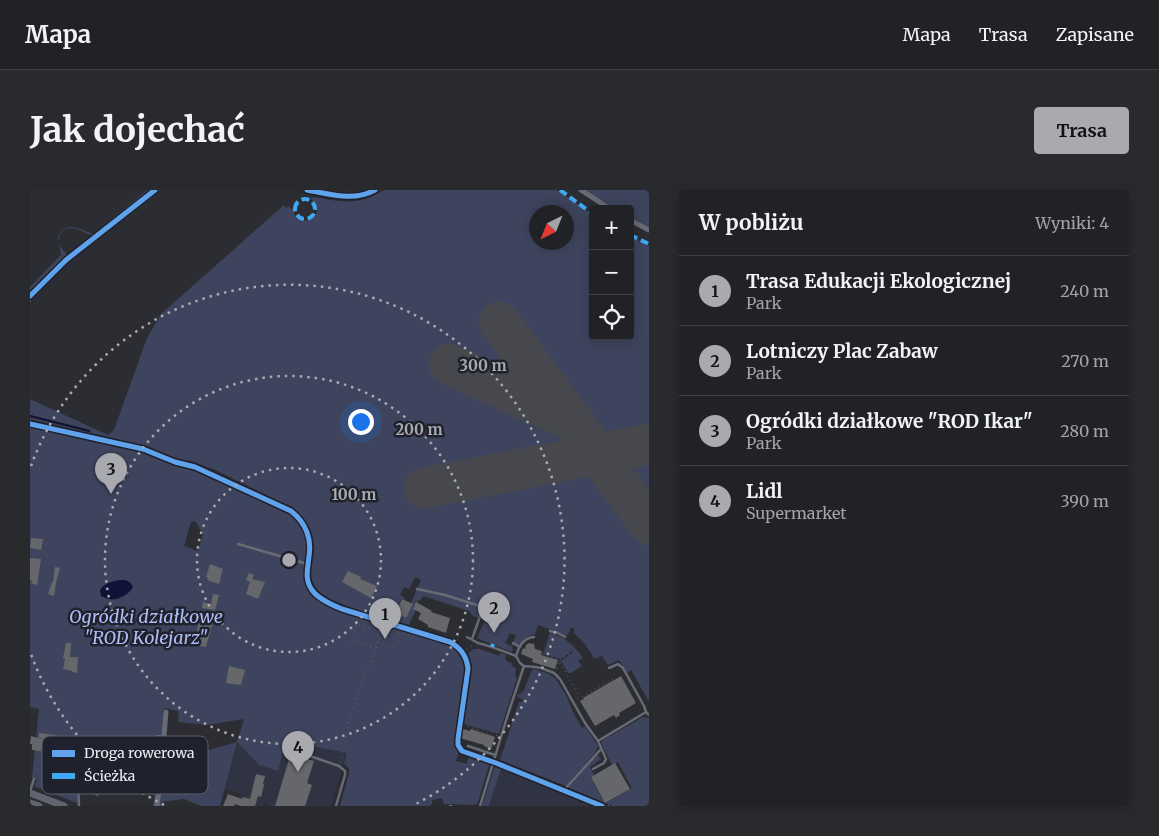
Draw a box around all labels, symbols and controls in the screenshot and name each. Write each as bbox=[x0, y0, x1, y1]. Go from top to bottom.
text: Mapa bbox=[25, 19, 91, 50]
text: Mapa bbox=[903, 23, 951, 46]
text: Trasa bbox=[979, 23, 1028, 46]
text: Zapisane bbox=[1056, 23, 1134, 46]
button: Trasa bbox=[1034, 107, 1129, 154]
text: Jak dojechać bbox=[30, 108, 245, 152]
north arrow bbox=[529, 205, 574, 250]
map controls bbox=[589, 205, 634, 340]
button: + bbox=[589, 205, 634, 250]
text: W pobliżu bbox=[699, 209, 804, 236]
text: Wyniki: 4 bbox=[1035, 213, 1109, 233]
button: − bbox=[589, 250, 634, 295]
text: Trasa Edukacji Ekologicznej bbox=[746, 269, 1011, 293]
text: 1 bbox=[711, 281, 719, 301]
text: 240 m bbox=[1060, 281, 1109, 301]
text: Park bbox=[746, 293, 782, 313]
button: locate bbox=[589, 295, 634, 340]
text: Lotniczy Plac Zabaw bbox=[746, 339, 938, 363]
text: 2 bbox=[710, 351, 720, 371]
text: 270 m bbox=[1061, 351, 1109, 371]
text: 300 m bbox=[459, 356, 507, 375]
text: Park bbox=[746, 363, 782, 383]
your location bbox=[348, 409, 374, 435]
text: Ogródki działkowe "ROD Ikar" bbox=[746, 409, 1033, 433]
text: 200 m bbox=[395, 420, 443, 439]
text: 3 bbox=[710, 421, 720, 441]
text: 280 m bbox=[1060, 421, 1109, 441]
text: Park bbox=[746, 433, 782, 453]
pin: 3 bbox=[95, 453, 127, 494]
text: Lidl bbox=[746, 479, 782, 503]
text: 100 m bbox=[332, 485, 376, 504]
text: 4 bbox=[710, 491, 720, 511]
text: 390 m bbox=[1061, 491, 1109, 511]
text: Supermarket bbox=[746, 503, 847, 523]
centre of rings bbox=[280, 551, 298, 569]
pin: 2 bbox=[478, 592, 510, 633]
pin: 1 bbox=[369, 598, 401, 639]
park label: Ogródki działkowe "ROD Kolejarz" bbox=[69, 605, 223, 649]
pin: 4 bbox=[282, 731, 314, 772]
legend bbox=[42, 736, 208, 794]
text: Droga rowerowa bbox=[84, 744, 195, 762]
text: Ścieżka bbox=[84, 767, 136, 785]

